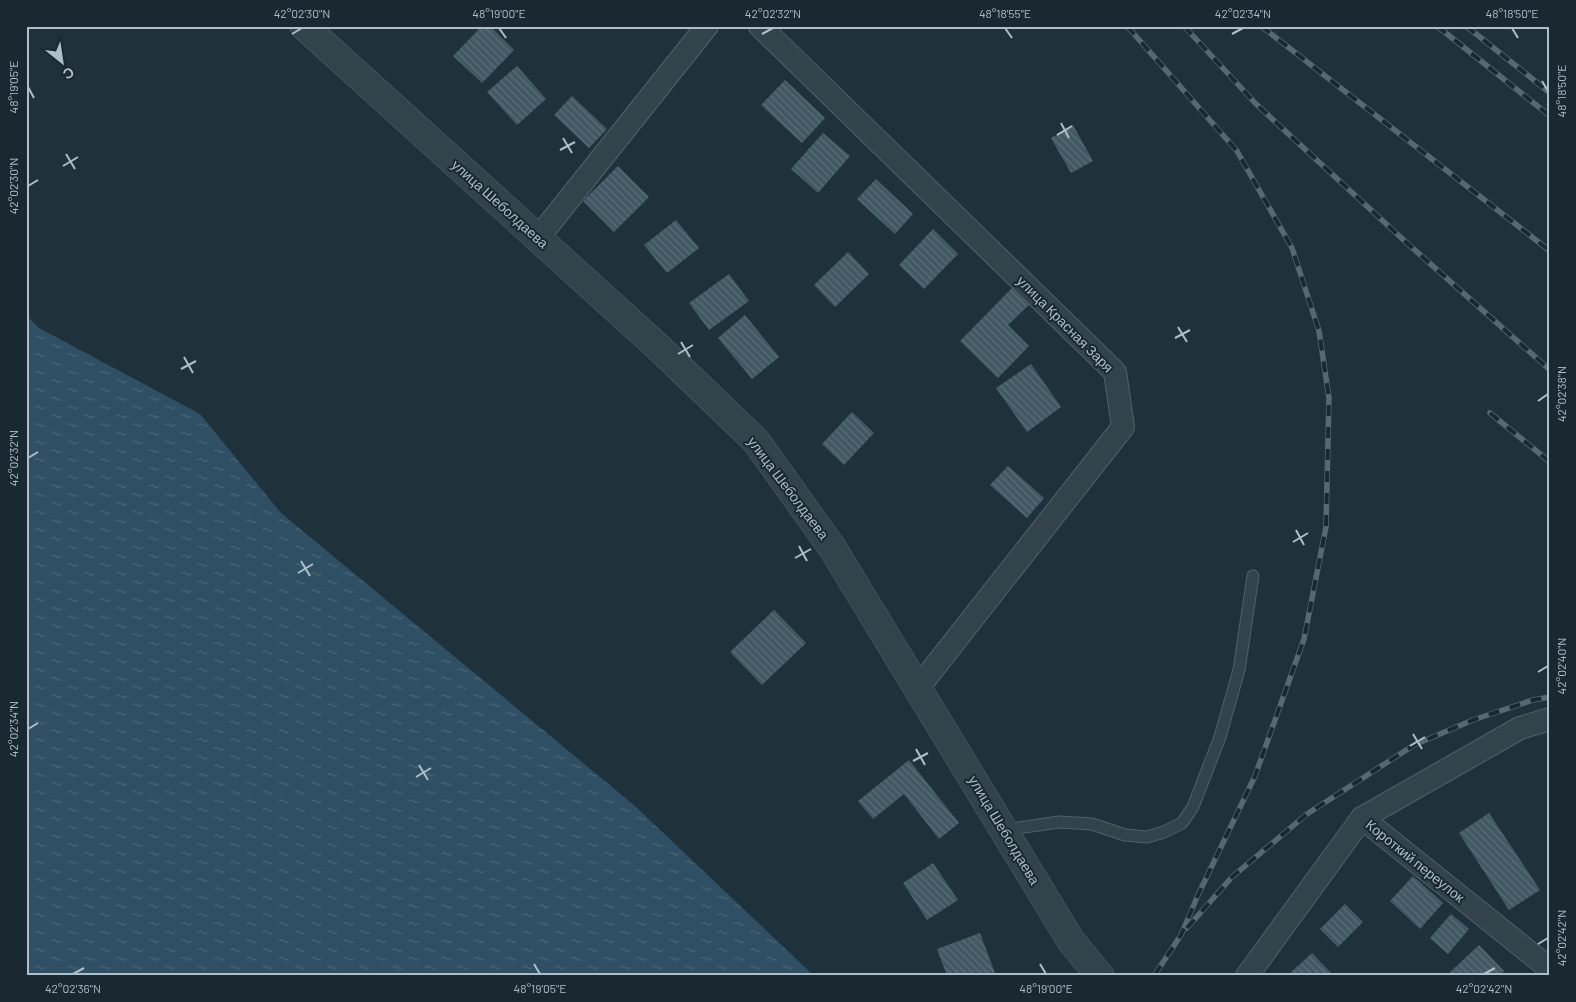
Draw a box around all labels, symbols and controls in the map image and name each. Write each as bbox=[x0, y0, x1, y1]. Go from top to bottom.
text: 42°02'30"N bbox=[274, 6, 330, 20]
text: 48°19'00"E bbox=[472, 6, 526, 20]
text: 42°02'32"N bbox=[745, 6, 801, 20]
text: 48°18'55"E bbox=[979, 6, 1031, 20]
text: 42°02'34"N bbox=[1215, 6, 1271, 20]
text: 48°18'50"E bbox=[1486, 6, 1538, 20]
north arrow bbox=[38, 38, 88, 88]
text: 48°19'05"E bbox=[6, 61, 20, 113]
text: С bbox=[60, 64, 77, 84]
text: 48°18'50"E bbox=[1554, 65, 1568, 117]
street label: улица Шеболдаева bbox=[448, 156, 552, 252]
text: 42°02'30"N bbox=[6, 158, 20, 214]
street label: улица Красная Заря bbox=[1014, 272, 1117, 375]
text: 42°02'38"N bbox=[1554, 366, 1568, 422]
text: 42°02'32"N bbox=[6, 430, 20, 486]
street label: улица Шеболдаева bbox=[744, 433, 833, 543]
text: 42°02'40"N bbox=[1554, 638, 1568, 694]
text: 42°02'34"N bbox=[6, 701, 20, 757]
street label: улица Шеболдаева bbox=[965, 772, 1044, 888]
street label: Короткий переулок bbox=[1363, 816, 1469, 906]
text: 42°02'42"N bbox=[1554, 910, 1568, 966]
text: 42°02'36"N bbox=[45, 981, 101, 995]
text: 48°19'05"E bbox=[514, 981, 566, 995]
text: 48°19'00"E bbox=[1019, 981, 1073, 995]
text: 42°02'42"N bbox=[1456, 981, 1512, 995]

